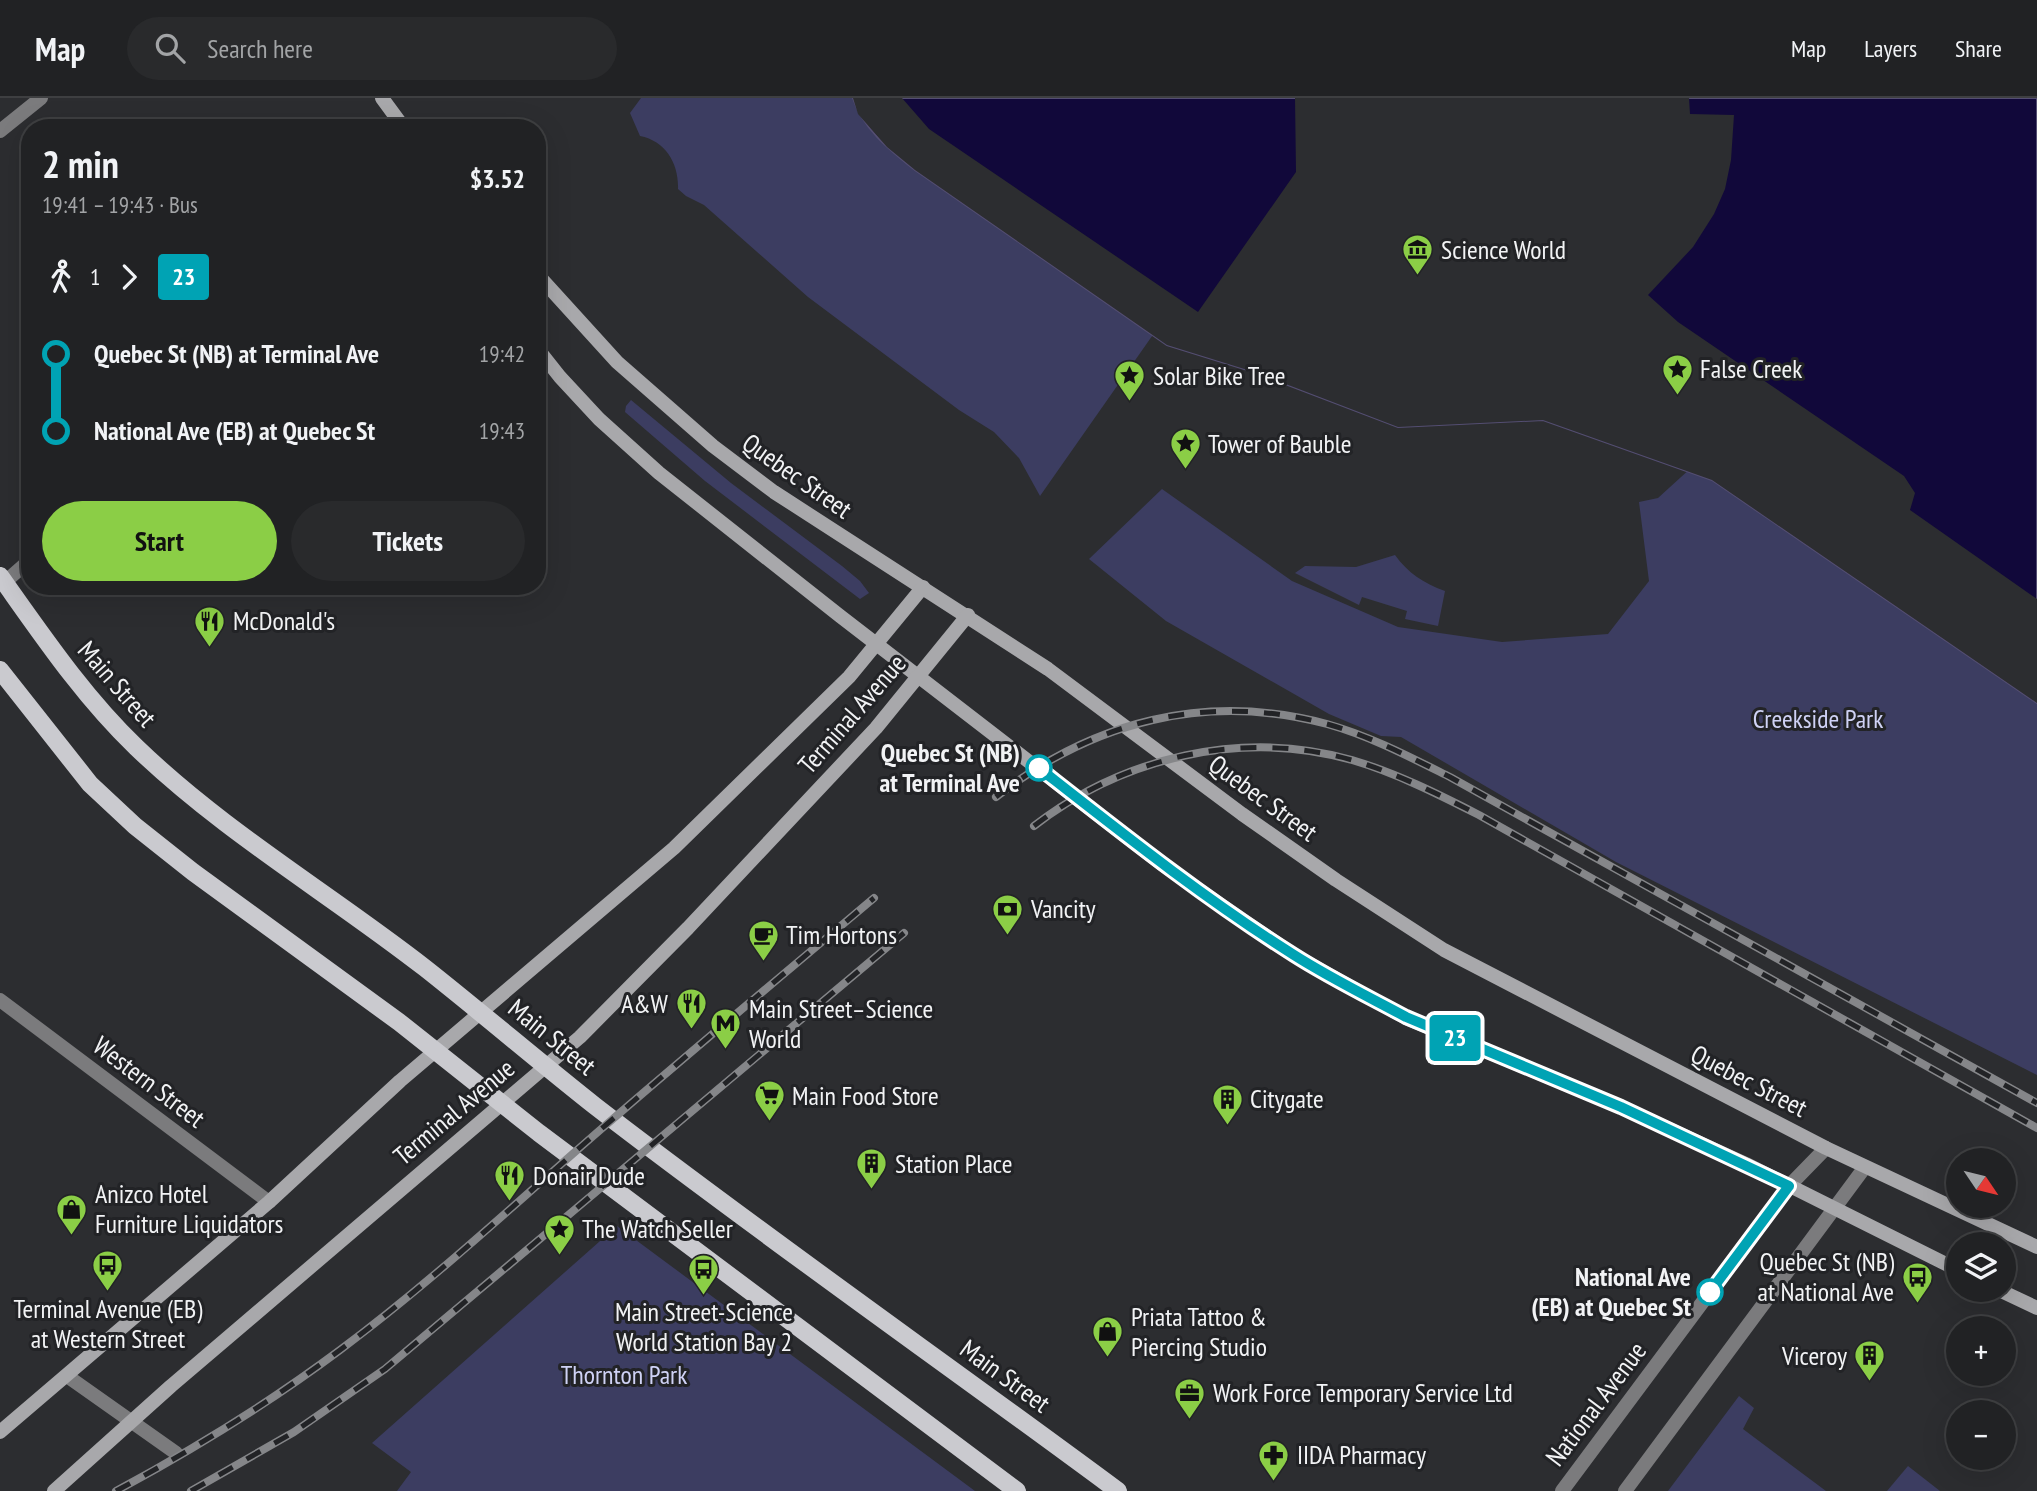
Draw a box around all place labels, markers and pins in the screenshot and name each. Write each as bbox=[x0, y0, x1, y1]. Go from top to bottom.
museum icon: Science World bbox=[1401, 233, 1435, 277]
place label: Science World bbox=[1441, 233, 1566, 266]
place icon: False Creek bbox=[1660, 352, 1694, 396]
place label: False Creek bbox=[1700, 352, 1802, 385]
place icon: Solar Bike Tree bbox=[1113, 359, 1147, 403]
place label: Solar Bike Tree bbox=[1153, 359, 1286, 392]
place icon: Tower of Bauble bbox=[1168, 427, 1202, 471]
place label: Tower of Bauble bbox=[1208, 427, 1352, 460]
restaurant icon: McDonald's bbox=[193, 604, 227, 648]
place label: McDonald's bbox=[233, 604, 335, 637]
place label: Quebec St (NB) at Terminal Ave bbox=[879, 736, 1020, 799]
marker: Quebec St (NB) at Terminal Ave bbox=[1026, 755, 1052, 781]
bank icon: Vancity bbox=[991, 892, 1025, 936]
place label: Vancity bbox=[1030, 892, 1096, 925]
cafe icon: Tim Hortons bbox=[746, 918, 780, 962]
place label: Tim Hortons bbox=[786, 918, 897, 951]
place label: A&W bbox=[621, 987, 669, 1020]
restaurant icon: A&W bbox=[674, 987, 708, 1031]
place label: Main Street–Science World bbox=[749, 992, 933, 1055]
metro station icon: Main Street–Science World bbox=[709, 1007, 743, 1051]
supermarket icon: Main Food Store bbox=[752, 1079, 786, 1123]
place label: Main Food Store bbox=[792, 1079, 939, 1112]
building icon: Citygate bbox=[1210, 1082, 1244, 1126]
place label: Citygate bbox=[1250, 1082, 1324, 1115]
building icon: Station Place bbox=[855, 1147, 889, 1191]
place label: Station Place bbox=[895, 1147, 1012, 1180]
restaurant icon: Donair Dude bbox=[493, 1159, 527, 1203]
place label: Donair Dude bbox=[533, 1159, 645, 1192]
place label: Anizco Hotel Furniture Liquidators bbox=[95, 1177, 283, 1240]
shop icon: Anizco Hotel Furniture Liquidators bbox=[55, 1192, 89, 1236]
place icon: The Watch Seller bbox=[542, 1212, 576, 1256]
place label: The Watch Seller bbox=[582, 1212, 733, 1245]
place label: Quebec St (NB) at National Ave bbox=[1758, 1245, 1894, 1308]
bus stop icon: Terminal Avenue (EB) at Western Street bbox=[91, 1249, 125, 1293]
bus stop icon: Main Street-Science World Station Bay 2 bbox=[687, 1252, 721, 1296]
place label: National Ave (EB) at Quebec St bbox=[1531, 1260, 1691, 1323]
bus stop icon: Quebec St (NB) at National Ave bbox=[1900, 1260, 1934, 1304]
marker: National Ave (EB) at Quebec St bbox=[1697, 1279, 1723, 1305]
place label: Terminal Avenue (EB) at Western Street bbox=[14, 1292, 202, 1355]
place label: Main Street-Science World Station Bay 2 bbox=[615, 1295, 793, 1358]
place label: Priata Tattoo & Piercing Studio bbox=[1131, 1300, 1267, 1363]
shop icon: Priata Tattoo & Piercing Studio bbox=[1091, 1315, 1125, 1359]
place label: Viceroy bbox=[1781, 1339, 1847, 1372]
building icon: Viceroy bbox=[1853, 1339, 1887, 1383]
office icon: Work Force Temporary Service Ltd bbox=[1173, 1376, 1207, 1420]
place label: Work Force Temporary Service Ltd bbox=[1213, 1376, 1513, 1409]
pharmacy icon: IIDA Pharmacy bbox=[1257, 1438, 1291, 1482]
place label: IIDA Pharmacy bbox=[1297, 1438, 1426, 1471]

